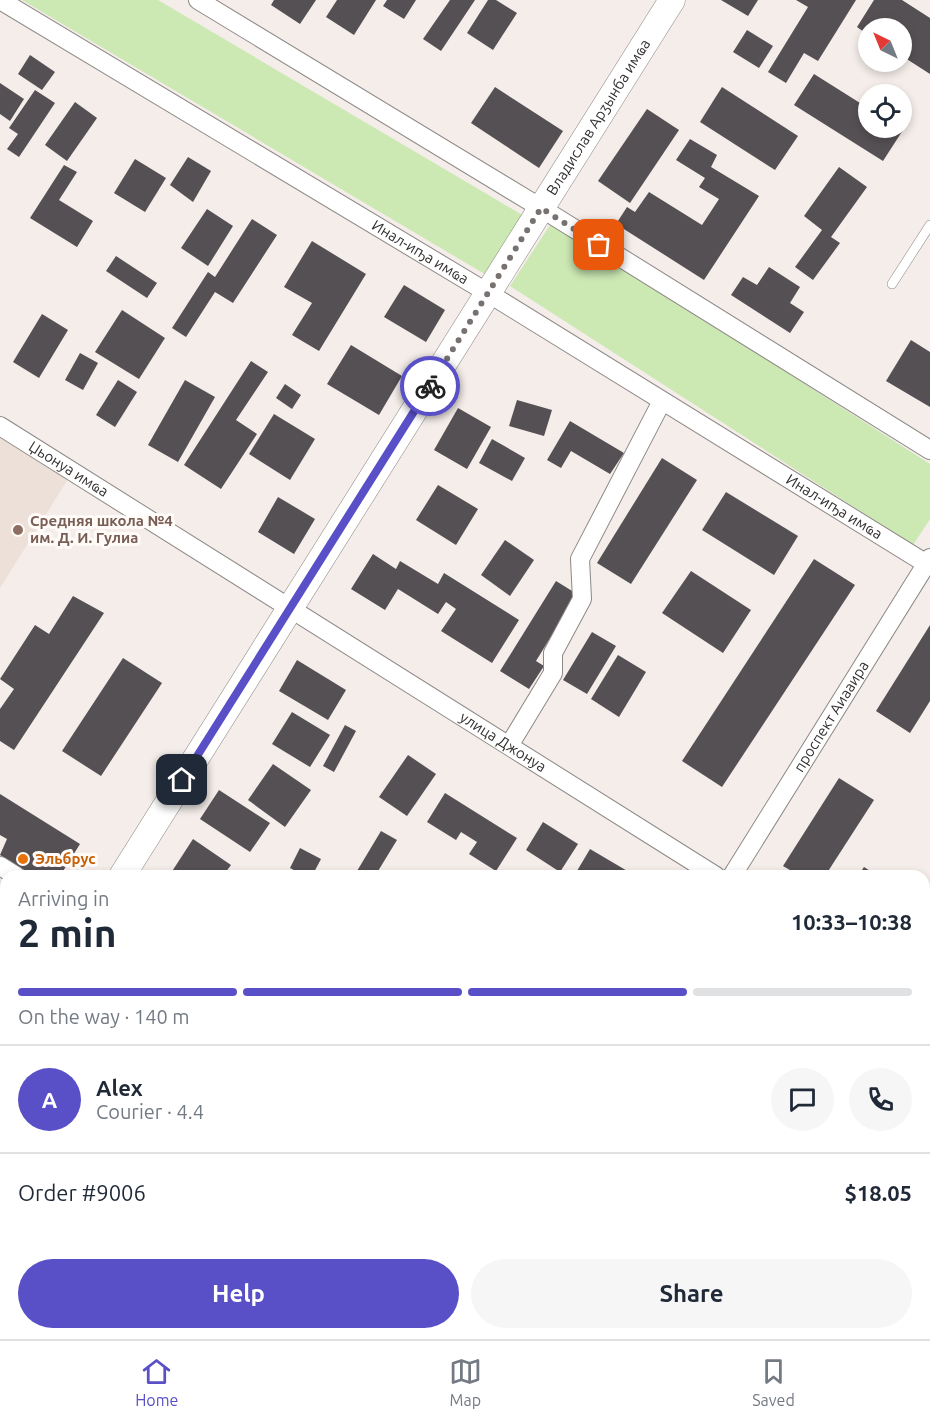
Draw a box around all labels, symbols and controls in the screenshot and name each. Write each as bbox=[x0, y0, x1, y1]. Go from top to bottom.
north arrow bbox=[858, 18, 912, 72]
map controls bbox=[858, 18, 912, 138]
street label: Владислав Арӡынба имҩа bbox=[543, 36, 653, 198]
button: locate bbox=[858, 84, 912, 138]
street label: Инал-иҧа имҩа bbox=[369, 216, 472, 287]
pin bbox=[573, 219, 624, 270]
icon: bag bbox=[582, 228, 615, 261]
courier bbox=[400, 356, 460, 416]
icon: bike bbox=[414, 370, 447, 403]
street label: Џьонуа имҩа bbox=[26, 437, 112, 500]
street label: Инал-иҧа имҩа bbox=[783, 470, 886, 542]
place label: Средняя школа №4 им. Д. И. Гулиа bbox=[30, 512, 173, 546]
marker: Средняя школа №4 им. Д. И. Гулиа bbox=[11, 523, 25, 537]
street label: проспект Аиааира bbox=[790, 658, 872, 775]
street label: улица Джонуа bbox=[457, 708, 549, 775]
pin bbox=[156, 754, 207, 805]
icon: home bbox=[165, 763, 198, 796]
place label: Эльбрус bbox=[35, 850, 96, 867]
marker: Эльбрус bbox=[16, 852, 30, 866]
text: Arriving in bbox=[18, 887, 109, 910]
text: 10:33–10:38 bbox=[791, 909, 912, 934]
text: 2 min bbox=[18, 911, 117, 954]
text: On the way · 140 m bbox=[18, 1005, 190, 1028]
button: chat bbox=[771, 1068, 834, 1131]
button: phone bbox=[849, 1068, 912, 1131]
text: Alex bbox=[96, 1075, 143, 1100]
text: A bbox=[42, 1087, 57, 1112]
text: Courier · 4.4 bbox=[96, 1100, 204, 1123]
text: Order #9006 bbox=[18, 1180, 146, 1205]
text: $18.05 bbox=[845, 1180, 912, 1205]
button: Help bbox=[18, 1259, 459, 1328]
button: Share bbox=[471, 1259, 912, 1328]
tab: Home bbox=[135, 1355, 178, 1409]
tab: Map bbox=[449, 1355, 482, 1409]
tab: Saved bbox=[752, 1355, 795, 1409]

